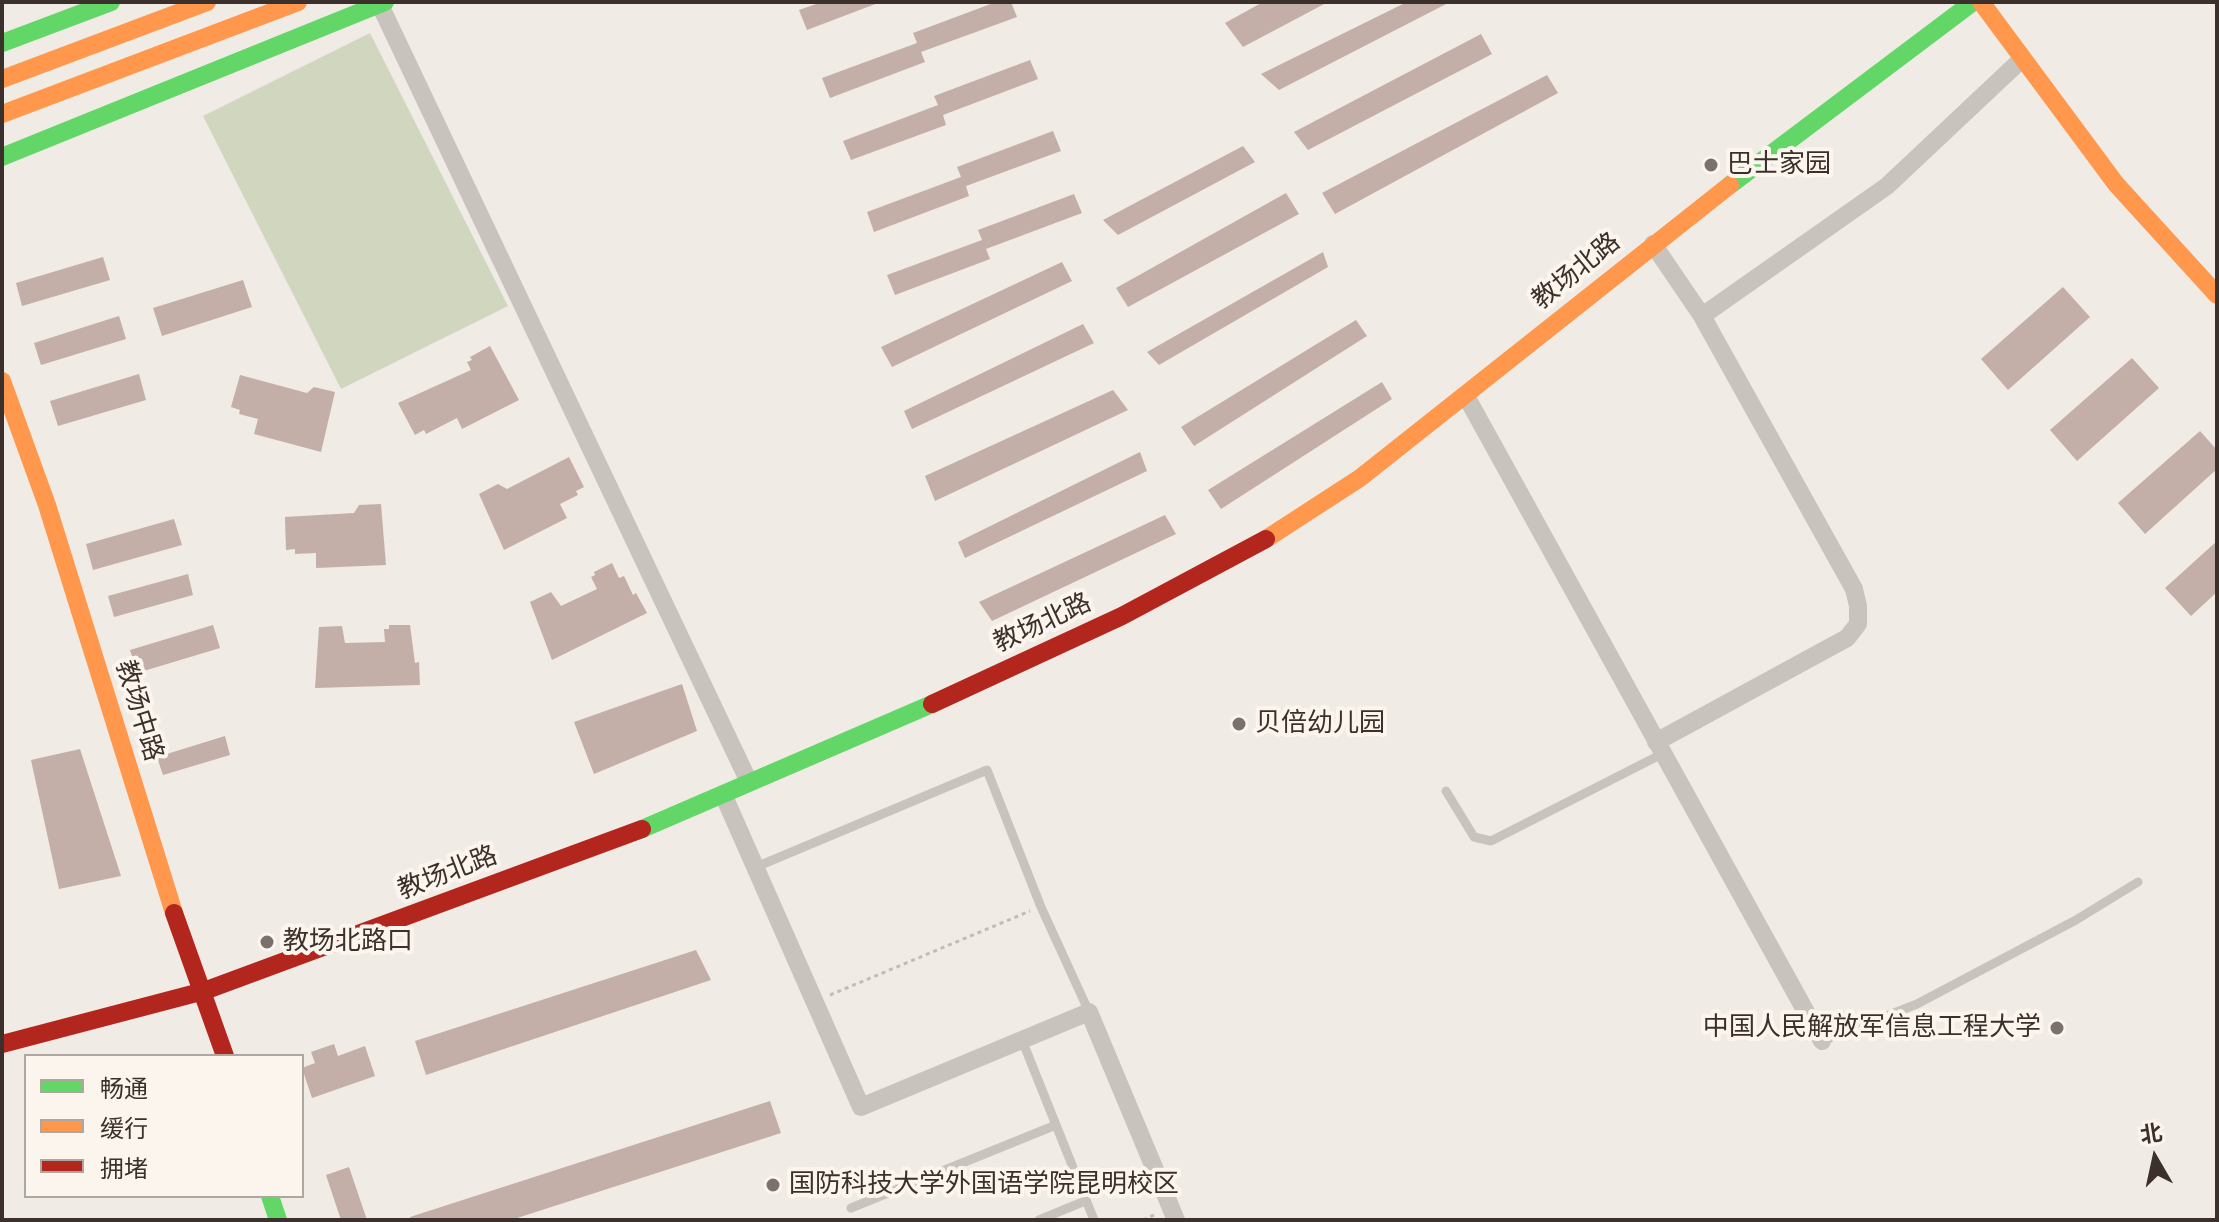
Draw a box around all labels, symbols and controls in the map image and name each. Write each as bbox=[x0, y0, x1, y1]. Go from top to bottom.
place label: 巴士家园 bbox=[1727, 149, 1831, 181]
marker: 巴士家园 bbox=[1702, 156, 1720, 174]
street label: 教场北路 bbox=[1527, 227, 1627, 317]
street label: 教场北路 bbox=[989, 588, 1097, 660]
street label: 教场中路 bbox=[108, 657, 168, 765]
place label: 贝倍幼儿园 bbox=[1255, 708, 1385, 740]
marker: 贝倍幼儿园 bbox=[1230, 715, 1248, 733]
street label: 教场北路 bbox=[394, 841, 502, 907]
place label: 教场北路口 bbox=[283, 926, 413, 958]
marker: 教场北路口 bbox=[258, 933, 276, 951]
place label: 中国人民解放军信息工程大学 bbox=[1703, 1012, 2041, 1044]
marker: 中国人民解放军信息工程大学 bbox=[2048, 1019, 2066, 1037]
legend bbox=[24, 1054, 304, 1198]
text: 畅通 bbox=[100, 1075, 148, 1103]
text: 缓行 bbox=[100, 1115, 148, 1143]
north arrow bbox=[2115, 1118, 2195, 1198]
text: 北 bbox=[2138, 1120, 2164, 1148]
text: 拥堵 bbox=[100, 1155, 148, 1183]
place label: 国防科技大学外国语学院昆明校区 bbox=[789, 1169, 1179, 1201]
marker: 国防科技大学外国语学院昆明校区 bbox=[764, 1176, 782, 1194]

